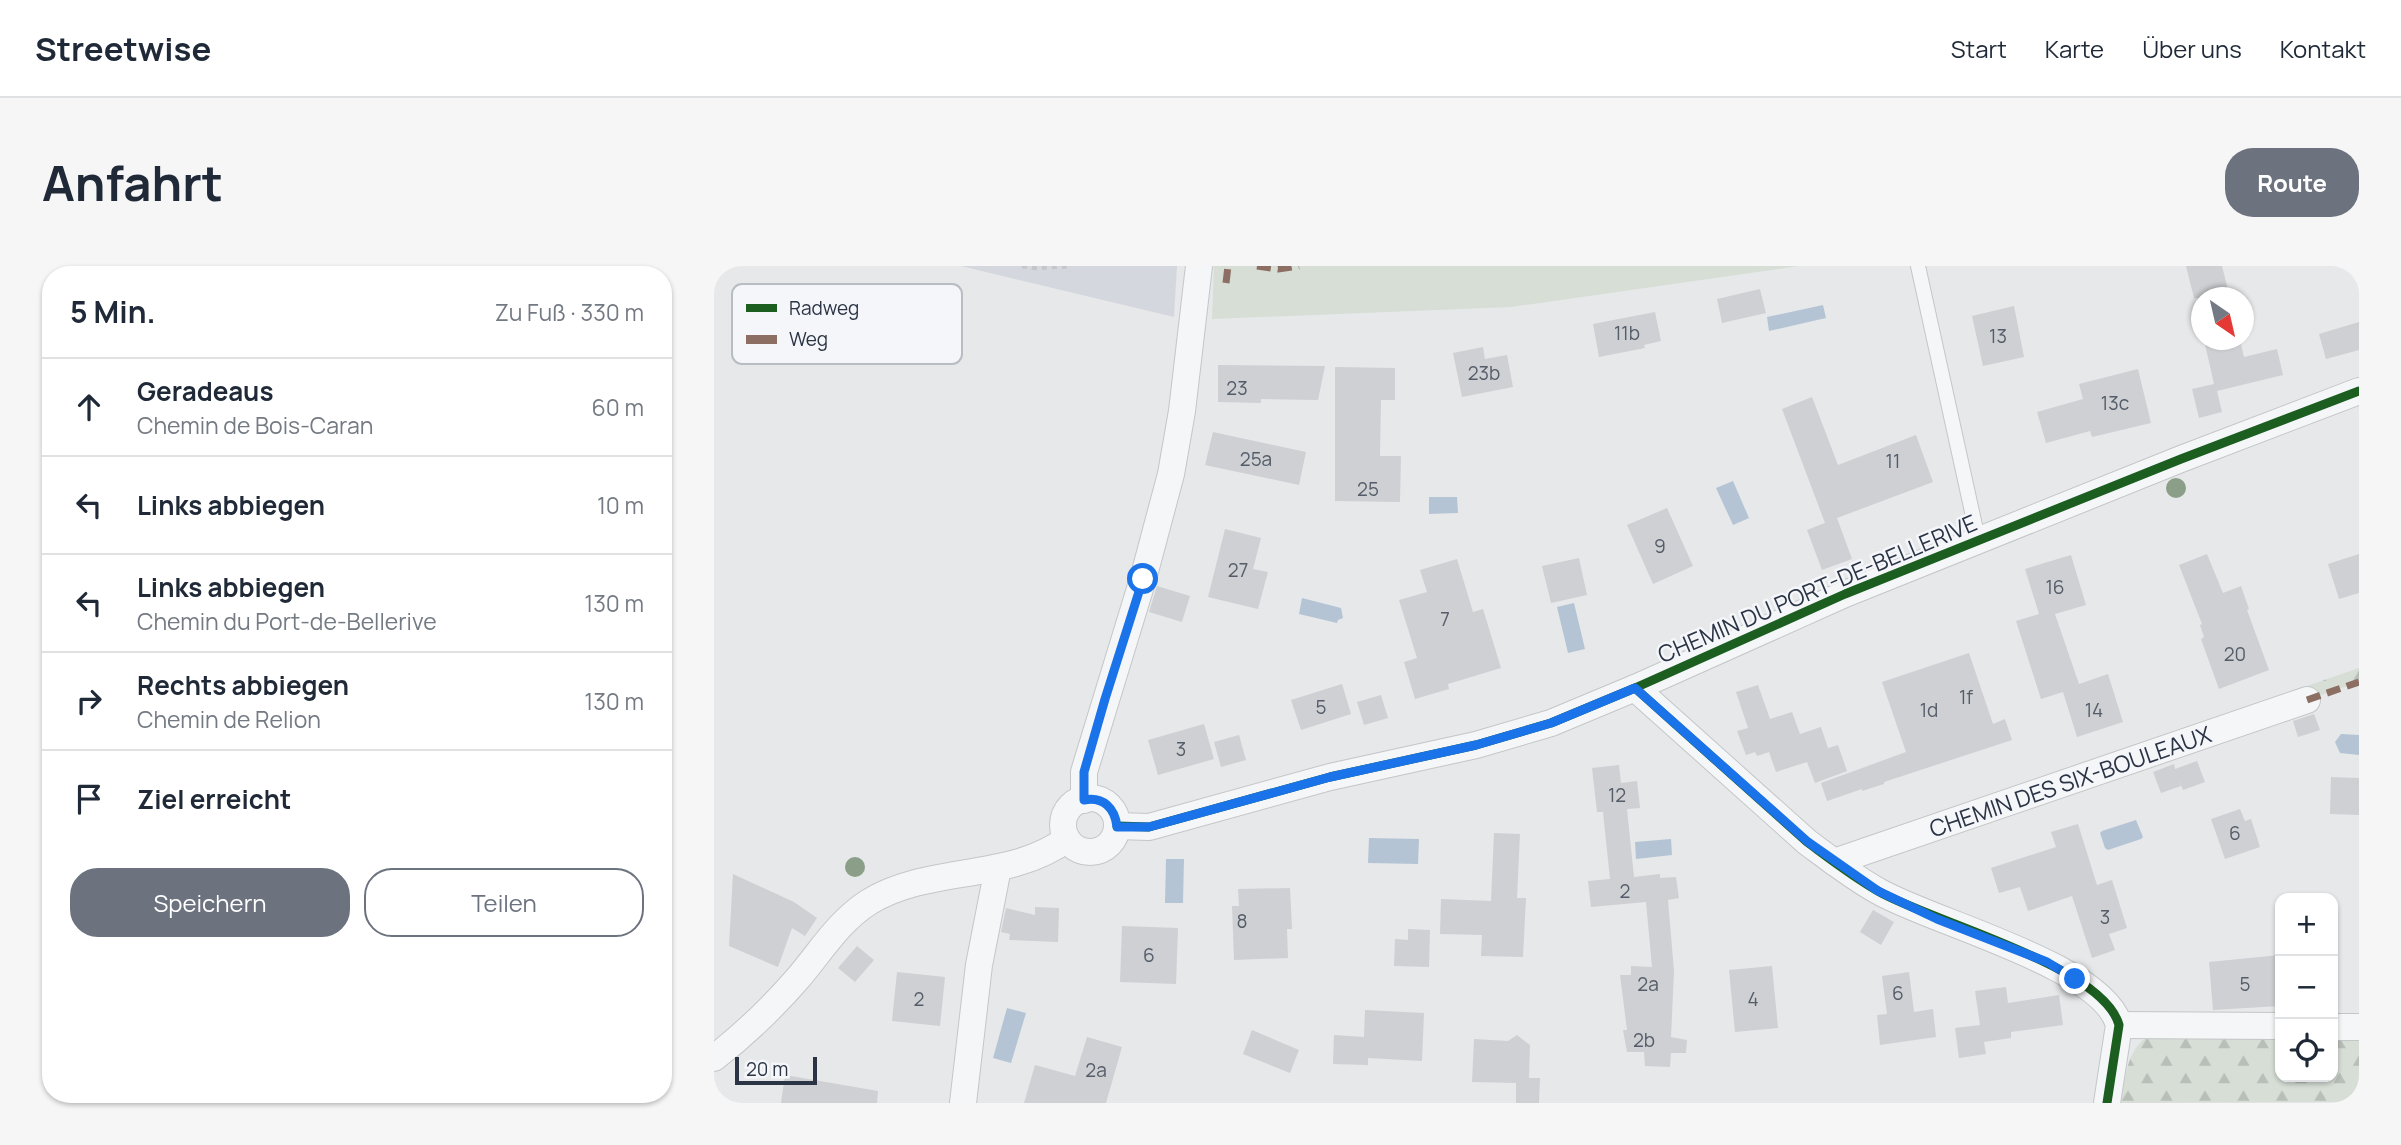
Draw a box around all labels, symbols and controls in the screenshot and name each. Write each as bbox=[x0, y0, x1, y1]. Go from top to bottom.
text: Streetwise bbox=[35, 26, 211, 71]
text: Start bbox=[1951, 32, 2007, 65]
text: Karte bbox=[2045, 32, 2104, 65]
text: Über uns bbox=[2142, 32, 2242, 65]
text: Kontakt bbox=[2280, 32, 2366, 65]
button: Route bbox=[2225, 148, 2359, 217]
text: Anfahrt bbox=[42, 149, 223, 216]
legend bbox=[732, 284, 962, 364]
north arrow bbox=[2191, 287, 2254, 350]
text: 5 Min. bbox=[70, 291, 156, 332]
text: Radweg bbox=[789, 295, 859, 321]
text: Zu Fuß · 330 m bbox=[495, 296, 644, 328]
house number: 11b bbox=[1614, 320, 1640, 346]
house number: 13 bbox=[1989, 323, 2007, 349]
text: Weg bbox=[789, 326, 828, 352]
house number: 23b bbox=[1468, 360, 1500, 386]
text: Geradeaus bbox=[137, 373, 273, 409]
house number: 23 bbox=[1226, 375, 1248, 401]
icon: ahead bbox=[70, 388, 108, 426]
house number: 13c bbox=[2101, 390, 2129, 416]
text: 60 m bbox=[592, 391, 644, 423]
text: Chemin de Bois-Caran bbox=[137, 409, 373, 441]
house number: 25a bbox=[1240, 446, 1272, 472]
house number: 11 bbox=[1886, 448, 1900, 474]
house number: 25 bbox=[1357, 476, 1379, 502]
icon: left bbox=[70, 486, 108, 524]
text: Links abbiegen bbox=[137, 487, 325, 523]
text: 10 m bbox=[597, 489, 644, 521]
street label: CHEMIN DU PORT-DE-BELLERIVE bbox=[1652, 506, 1982, 670]
house number: 9 bbox=[1654, 533, 1666, 559]
house number: 27 bbox=[1228, 557, 1248, 583]
route start bbox=[1127, 563, 1158, 594]
text: Links abbiegen bbox=[137, 569, 325, 605]
house number: 16 bbox=[2045, 574, 2065, 600]
icon: left bbox=[70, 584, 108, 622]
text: 130 m bbox=[584, 587, 644, 619]
text: Chemin du Port-de-Bellerive bbox=[137, 605, 437, 637]
house number: 7 bbox=[1440, 606, 1450, 632]
house number: 20 bbox=[2224, 641, 2246, 667]
text: Rechts abbiegen bbox=[137, 667, 349, 703]
icon: right bbox=[70, 682, 108, 720]
house number: 1f bbox=[1959, 684, 1973, 710]
text: 130 m bbox=[584, 685, 644, 717]
house number: 5 bbox=[1316, 694, 1327, 720]
house number: 1d bbox=[1920, 697, 1938, 723]
house number: 14 bbox=[2085, 697, 2103, 723]
text: Chemin de Relion bbox=[137, 703, 321, 735]
street label: CHEMIN DES SIX-BOULEAUX bbox=[1925, 718, 2215, 844]
house number: 3 bbox=[1176, 736, 1186, 762]
icon: arrive bbox=[70, 780, 108, 818]
text: Ziel erreicht bbox=[137, 781, 291, 817]
house number: 12 bbox=[1608, 782, 1626, 808]
house number: 6 bbox=[2229, 820, 2241, 846]
button: Speichern bbox=[70, 868, 350, 937]
button: Teilen bbox=[364, 868, 644, 937]
house number: 2 bbox=[1620, 878, 1630, 904]
map controls bbox=[2275, 893, 2338, 1082]
button: + bbox=[2275, 893, 2338, 956]
house number: 3 bbox=[2100, 904, 2110, 930]
house number: 8 bbox=[1236, 908, 1248, 934]
house number: 6 bbox=[1143, 942, 1155, 968]
button: − bbox=[2275, 956, 2338, 1019]
route end bbox=[2059, 963, 2090, 994]
house number: 2a bbox=[1637, 971, 1659, 997]
house number: 5 bbox=[2240, 971, 2251, 997]
house number: 6 bbox=[1892, 980, 1904, 1006]
house number: 2 bbox=[914, 986, 924, 1012]
house number: 4 bbox=[1747, 986, 1759, 1012]
button: locate bbox=[2275, 1019, 2338, 1082]
house number: 2b bbox=[1633, 1027, 1655, 1053]
scale bar bbox=[735, 1054, 817, 1086]
text: 20 m bbox=[746, 1056, 788, 1082]
house number: 2a bbox=[1085, 1057, 1107, 1083]

